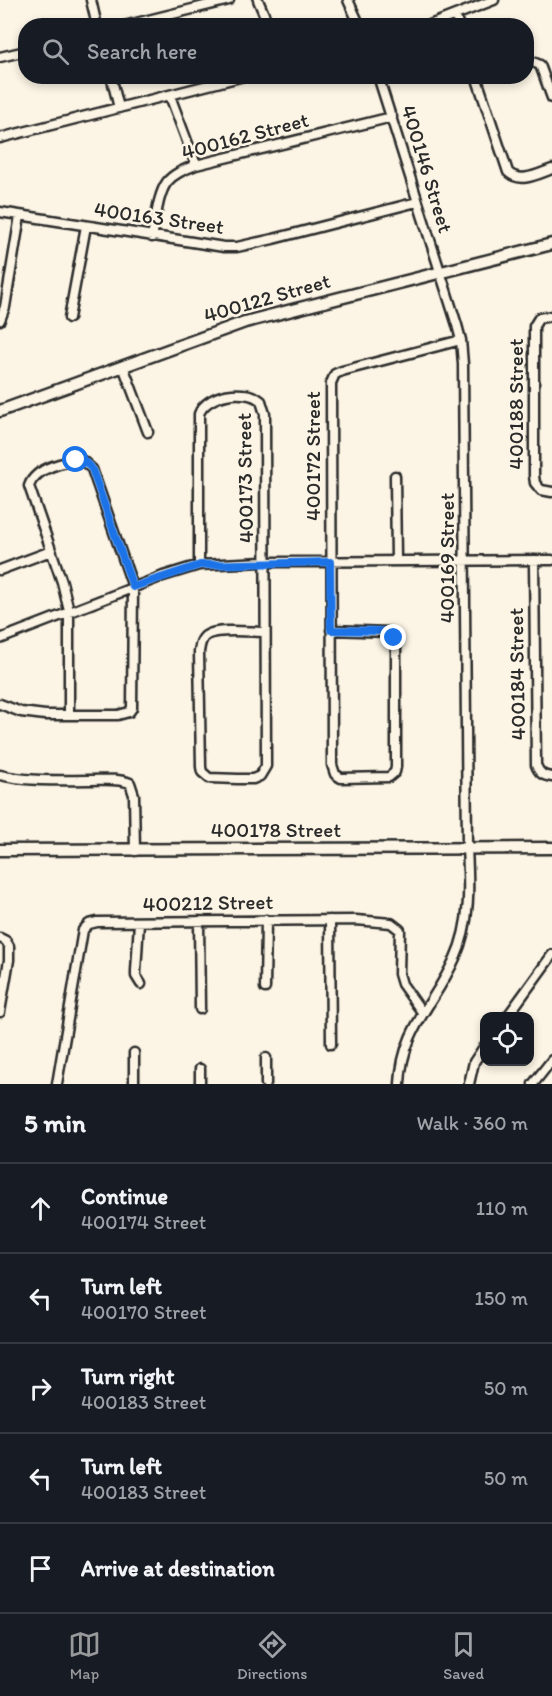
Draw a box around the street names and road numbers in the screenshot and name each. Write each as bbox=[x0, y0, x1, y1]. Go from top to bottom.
street label: 400146 Street bbox=[396, 102, 459, 236]
street label: 400162 Street bbox=[179, 107, 311, 164]
street label: 400163 Street bbox=[92, 196, 226, 239]
street label: 400122 Street bbox=[201, 267, 333, 328]
street label: 400188 Street bbox=[503, 338, 528, 470]
street label: 400172 Street bbox=[300, 391, 325, 521]
street label: 400173 Street bbox=[231, 413, 258, 543]
street label: 400169 Street bbox=[434, 493, 459, 623]
street label: 400184 Street bbox=[503, 607, 530, 741]
street label: 400178 Street bbox=[211, 817, 341, 842]
street label: 400212 Street bbox=[143, 889, 274, 916]

